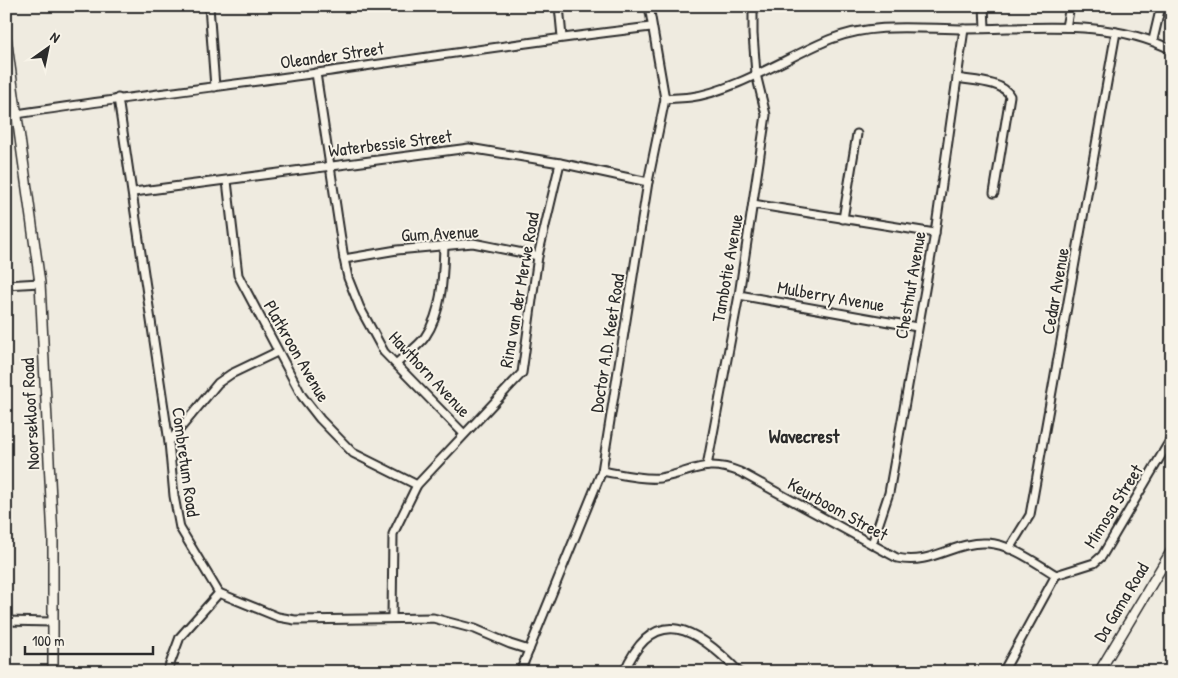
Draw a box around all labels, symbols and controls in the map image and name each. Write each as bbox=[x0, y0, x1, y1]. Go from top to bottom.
north arrow bbox=[22, 22, 72, 72]
text: N bbox=[47, 27, 64, 47]
street label: Oleander Street bbox=[279, 35, 386, 75]
street label: Waterbessie Street bbox=[327, 123, 454, 163]
street label: Rina van der Merwe Road bbox=[493, 210, 545, 370]
street label: Tambotie Avenue bbox=[705, 212, 749, 324]
street label: Gum Avenue bbox=[400, 218, 480, 248]
street label: Chestnut Avenue bbox=[888, 229, 932, 341]
street label: Cedar Avenue bbox=[1035, 246, 1075, 336]
street label: Doctor A.D. Keet Road bbox=[584, 272, 630, 414]
street label: Mulberry Avenue bbox=[775, 274, 887, 318]
street label: Platkroon Avenue bbox=[258, 296, 336, 406]
street label: Hawthorn Avenue bbox=[383, 325, 477, 423]
street label: Noorsekloof Road bbox=[15, 357, 45, 471]
street label: Combretum Road bbox=[166, 406, 206, 518]
district label: Wavecrest bbox=[769, 423, 841, 449]
street label: Mimosa Street bbox=[1077, 459, 1149, 553]
street label: Keurboom Street bbox=[783, 471, 893, 547]
street label: Da Gama Road bbox=[1088, 558, 1154, 646]
scale bar bbox=[25, 623, 152, 655]
text: 100 m bbox=[32, 630, 65, 651]

